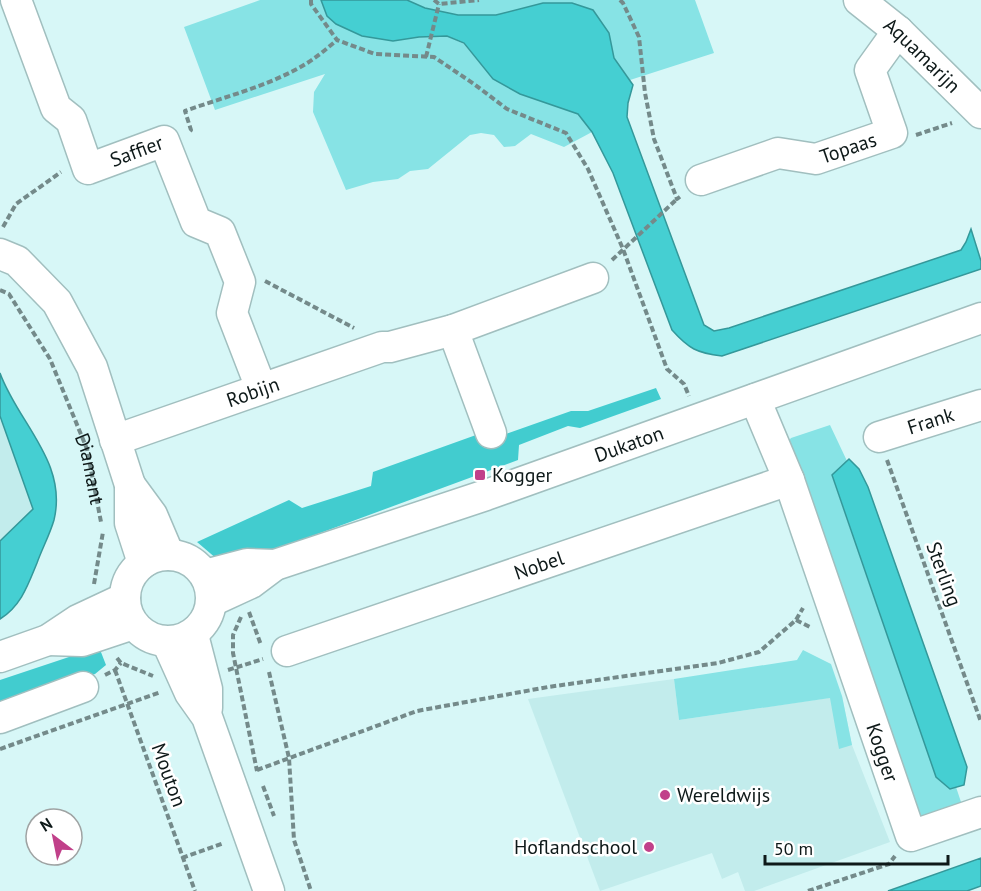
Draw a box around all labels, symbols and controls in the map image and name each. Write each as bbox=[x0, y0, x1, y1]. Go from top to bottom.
street label: Aquamarijn bbox=[878, 12, 966, 99]
street label: Topaas bbox=[816, 126, 880, 170]
street label: Saffier bbox=[106, 129, 167, 173]
street label: Robijn bbox=[223, 371, 283, 413]
street label: Frank bbox=[904, 401, 958, 440]
street label: Dukaton bbox=[591, 420, 667, 468]
street label: Diamant bbox=[69, 429, 110, 507]
place label: Kogger bbox=[492, 462, 553, 488]
marker: Kogger bbox=[473, 468, 487, 482]
street label: Sterling bbox=[920, 538, 968, 610]
street label: Nobel bbox=[510, 545, 567, 586]
street label: Kogger bbox=[860, 720, 905, 786]
street label: Mouton bbox=[146, 740, 192, 810]
place label: Wereldwijs bbox=[677, 782, 770, 808]
marker: Wereldwijs bbox=[658, 788, 672, 802]
north arrow bbox=[24, 807, 84, 867]
text: N bbox=[36, 813, 56, 836]
scale bar bbox=[765, 828, 948, 866]
place label: Hoflandschool bbox=[514, 834, 637, 860]
text: 50 m bbox=[774, 837, 813, 860]
marker: Hoflandschool bbox=[642, 840, 656, 854]

